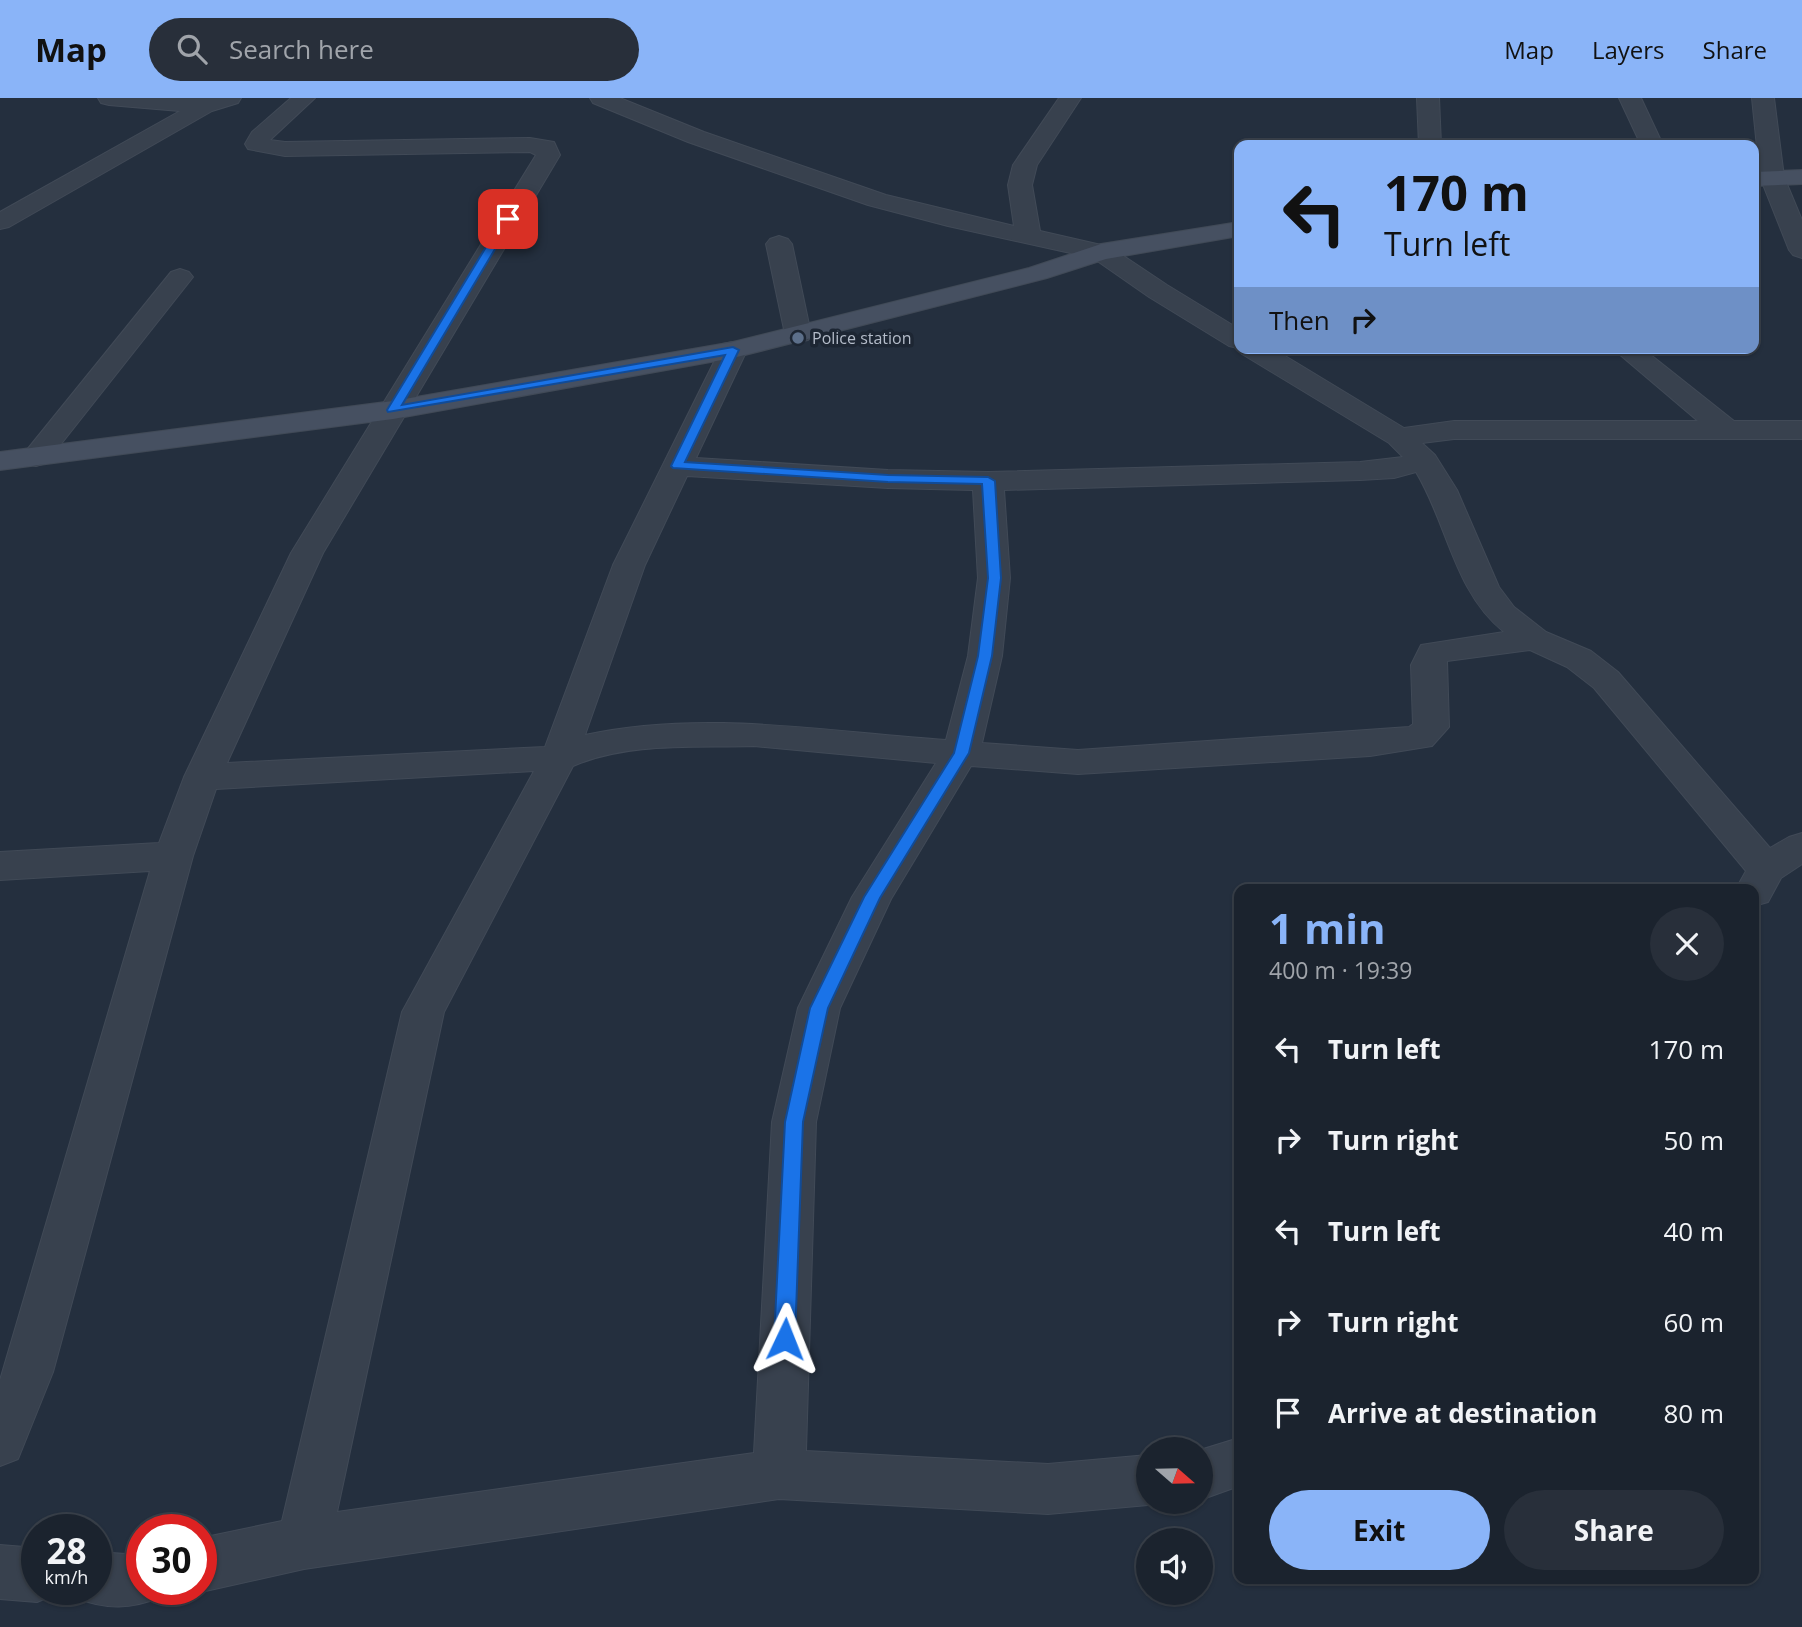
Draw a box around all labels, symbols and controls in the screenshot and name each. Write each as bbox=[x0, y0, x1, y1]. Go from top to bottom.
search box bbox=[149, 18, 639, 81]
text: Map bbox=[35, 27, 107, 72]
icon: search bbox=[173, 30, 211, 68]
text: Search here bbox=[229, 31, 374, 67]
text: Map bbox=[1504, 33, 1554, 66]
text: Layers bbox=[1592, 33, 1665, 66]
text: Share bbox=[1703, 33, 1767, 66]
text: 170 m bbox=[1384, 159, 1529, 225]
icon: left bbox=[1269, 168, 1360, 259]
pin bbox=[478, 189, 538, 249]
icon: arrive bbox=[489, 200, 527, 238]
text: Turn left bbox=[1384, 222, 1510, 265]
icon: right bbox=[1344, 301, 1382, 339]
text: Then bbox=[1269, 302, 1330, 338]
place label: Police station bbox=[812, 327, 912, 349]
marker: Police station bbox=[790, 330, 806, 346]
text: 1 min bbox=[1269, 899, 1386, 956]
button: close bbox=[1650, 907, 1724, 981]
text: 400 m · 19:39 bbox=[1269, 954, 1412, 986]
icon: left bbox=[1269, 1030, 1307, 1068]
text: Turn left bbox=[1328, 1031, 1440, 1067]
text: 170 m bbox=[1649, 1031, 1724, 1067]
icon: right bbox=[1269, 1121, 1307, 1159]
text: Turn right bbox=[1328, 1122, 1459, 1158]
text: 50 m bbox=[1663, 1122, 1724, 1158]
icon: left bbox=[1269, 1212, 1307, 1250]
text: Turn left bbox=[1328, 1213, 1440, 1249]
text: 40 m bbox=[1663, 1213, 1724, 1249]
position arrow bbox=[748, 1302, 822, 1376]
icon: right bbox=[1269, 1303, 1307, 1341]
text: Turn right bbox=[1328, 1304, 1459, 1340]
text: 60 m bbox=[1663, 1304, 1724, 1340]
icon: arrive bbox=[1269, 1394, 1307, 1432]
text: Arrive at destination bbox=[1328, 1395, 1597, 1431]
text: 80 m bbox=[1663, 1395, 1724, 1431]
north arrow bbox=[1136, 1437, 1213, 1514]
map controls bbox=[1136, 1437, 1213, 1605]
button: Exit bbox=[1269, 1490, 1490, 1570]
button: Share bbox=[1504, 1490, 1724, 1570]
speed limit sign: 30 bbox=[126, 1514, 217, 1605]
text: 28 bbox=[46, 1527, 87, 1574]
button: sound bbox=[1136, 1528, 1213, 1605]
text: km/h bbox=[45, 1565, 88, 1589]

